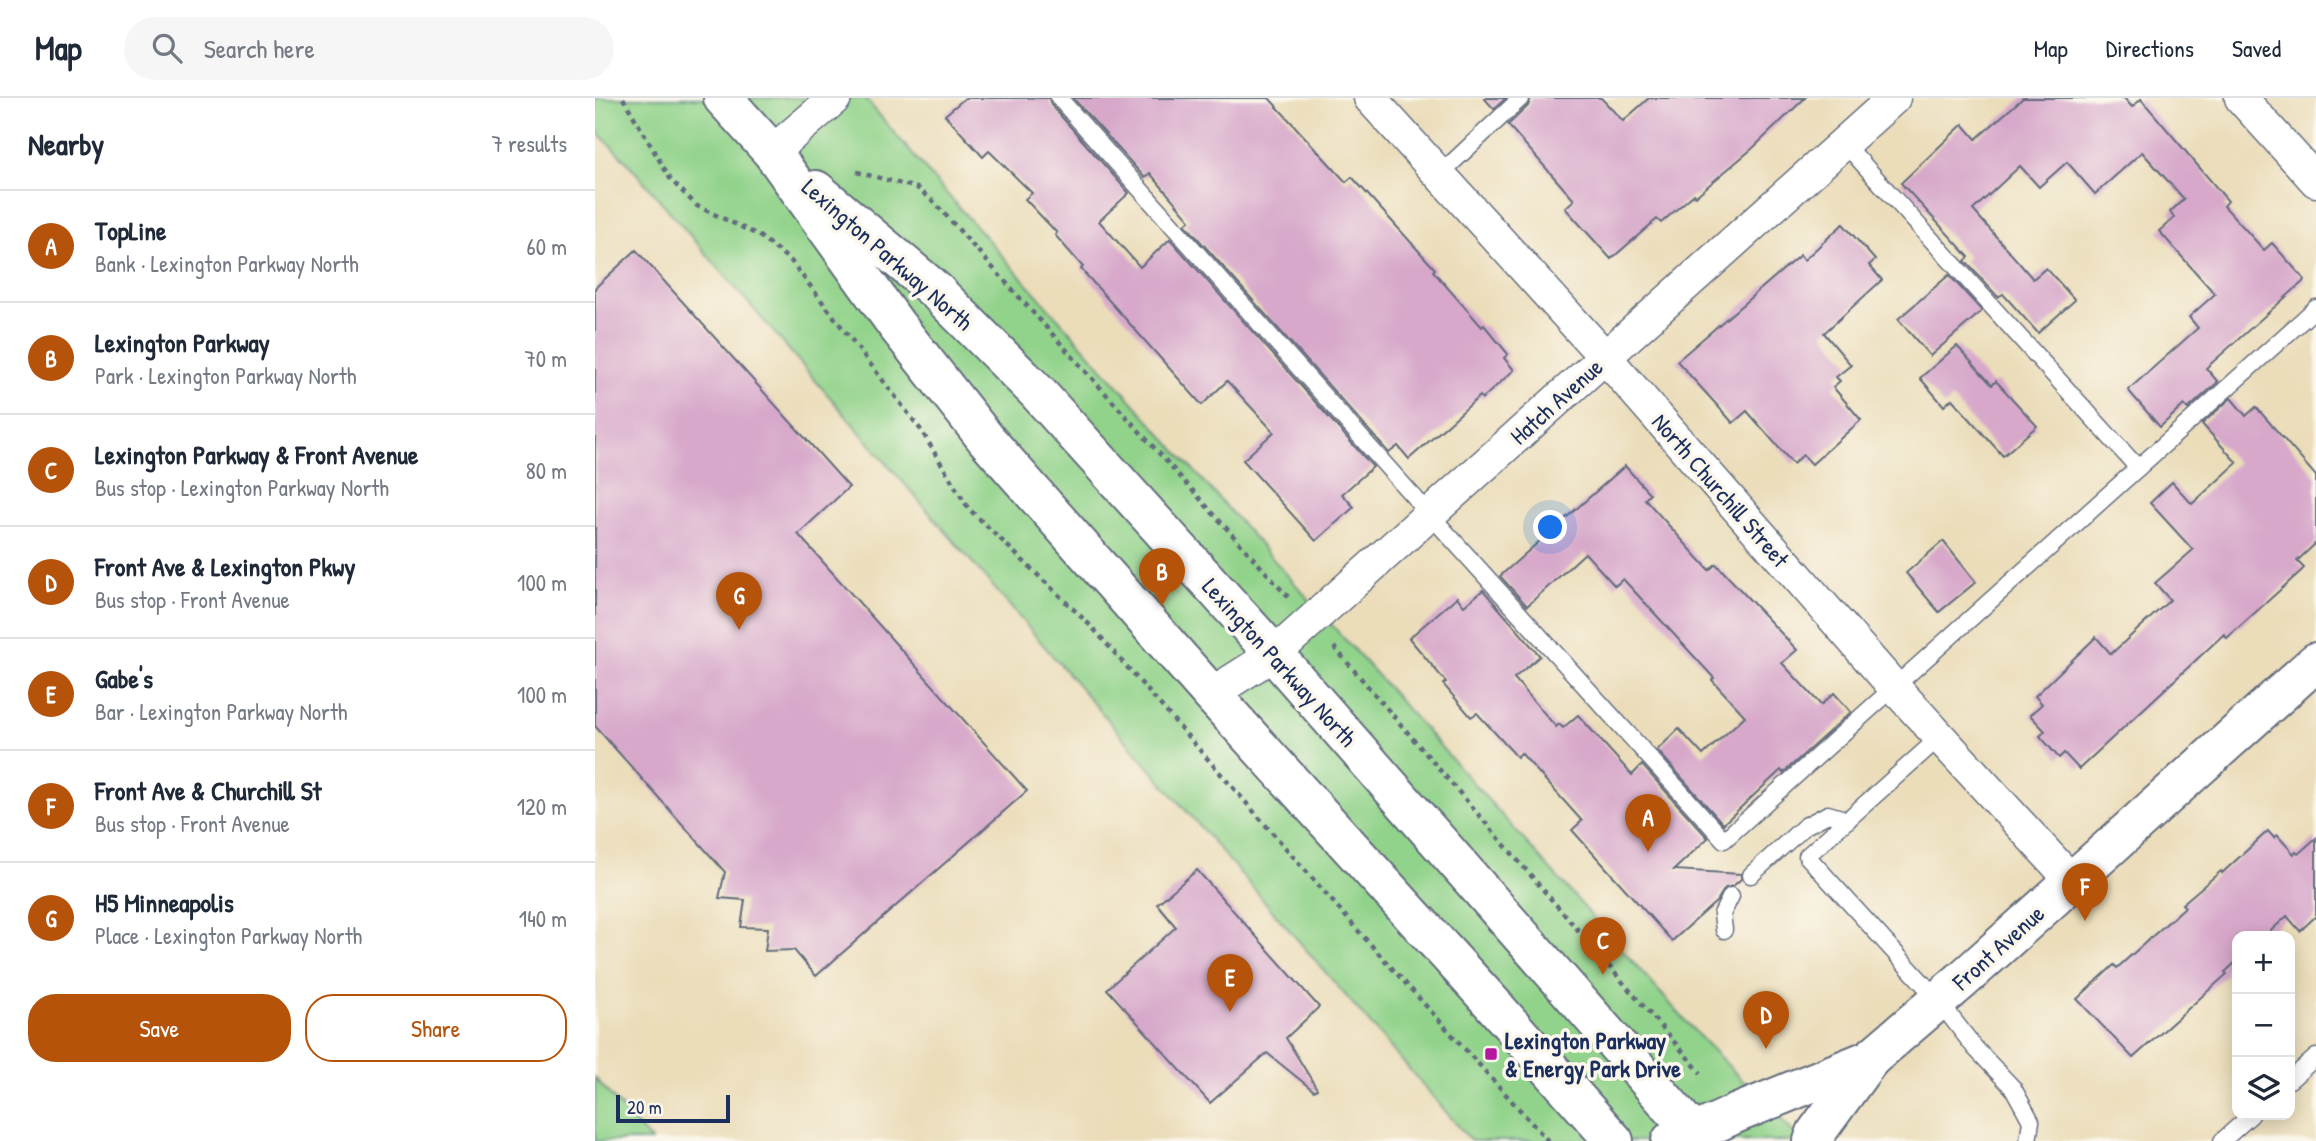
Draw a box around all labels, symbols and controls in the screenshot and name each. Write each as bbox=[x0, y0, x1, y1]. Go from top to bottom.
search box bbox=[124, 17, 614, 80]
text: Map bbox=[35, 26, 82, 70]
icon: search bbox=[148, 29, 186, 67]
text: Search here bbox=[204, 31, 315, 66]
text: Map bbox=[2034, 32, 2068, 64]
text: Directions bbox=[2106, 32, 2194, 64]
text: Saved bbox=[2232, 32, 2281, 64]
text: Nearby bbox=[28, 124, 104, 164]
text: 7 results bbox=[491, 128, 567, 159]
street label: Lexington Parkway North bbox=[796, 171, 980, 337]
text: TopLine bbox=[95, 213, 166, 248]
text: A bbox=[45, 231, 57, 262]
text: 60 m bbox=[527, 231, 567, 262]
text: Bank · Lexington Parkway North bbox=[95, 248, 359, 279]
text: Lexington Parkway bbox=[95, 325, 270, 360]
text: B bbox=[45, 343, 57, 374]
text: 70 m bbox=[524, 343, 567, 374]
street label: Hatch Avenue bbox=[1503, 350, 1610, 451]
text: Park · Lexington Parkway North bbox=[95, 360, 356, 391]
street label: North Churchill Street bbox=[1645, 406, 1797, 574]
text: Lexington Parkway & Front Avenue bbox=[95, 437, 418, 472]
text: C bbox=[45, 455, 57, 486]
text: 80 m bbox=[526, 455, 567, 486]
text: Bus stop · Lexington Parkway North bbox=[95, 472, 389, 503]
your location bbox=[1533, 510, 1567, 544]
pin: B bbox=[1139, 548, 1185, 606]
text: Front Ave & Lexington Pkwy bbox=[95, 549, 355, 584]
text: D bbox=[46, 567, 56, 598]
text: 100 m bbox=[517, 567, 567, 598]
street label: Lexington Parkway North bbox=[1196, 571, 1364, 753]
pin: G bbox=[716, 572, 762, 630]
text: Bus stop · Front Avenue bbox=[95, 584, 290, 615]
text: Gabe's bbox=[95, 661, 153, 696]
text: E bbox=[46, 679, 56, 710]
text: 100 m bbox=[517, 679, 567, 710]
text: Bar · Lexington Parkway North bbox=[95, 696, 347, 727]
text: Front Ave & Churchill St bbox=[95, 773, 322, 808]
text: F bbox=[47, 791, 55, 822]
text: 120 m bbox=[517, 791, 567, 822]
pin: A bbox=[1625, 794, 1671, 852]
text: Bus stop · Front Avenue bbox=[95, 808, 290, 839]
pin: F bbox=[2062, 863, 2108, 921]
text: H5 Minneapolis bbox=[95, 885, 234, 920]
street label: Front Avenue bbox=[1944, 897, 2051, 998]
text: G bbox=[45, 903, 57, 934]
text: 140 m bbox=[519, 903, 567, 934]
pin: C bbox=[1580, 917, 1626, 975]
text: Place · Lexington Parkway North bbox=[95, 920, 362, 951]
map controls bbox=[2232, 931, 2295, 1120]
button: + bbox=[2232, 931, 2295, 994]
pin: E bbox=[1207, 954, 1253, 1012]
pin: D bbox=[1743, 991, 1789, 1049]
button: Save bbox=[28, 994, 291, 1062]
button: Share bbox=[305, 994, 567, 1062]
button: − bbox=[2232, 994, 2295, 1057]
place label: Lexington Parkway & Energy Park Drive bbox=[1505, 1024, 1681, 1085]
marker: Lexington Parkway & Energy Park Drive bbox=[1483, 1046, 1499, 1062]
button: layers bbox=[2232, 1057, 2295, 1120]
scale bar bbox=[616, 1092, 730, 1124]
text: 20 m bbox=[627, 1094, 662, 1120]

